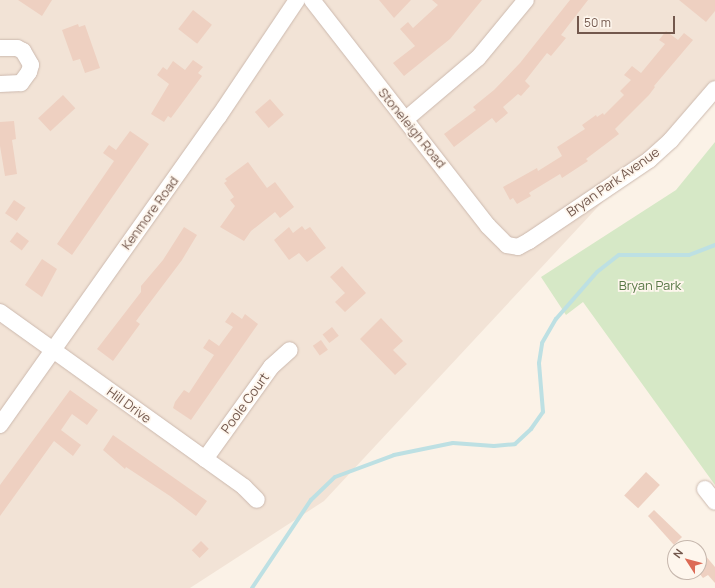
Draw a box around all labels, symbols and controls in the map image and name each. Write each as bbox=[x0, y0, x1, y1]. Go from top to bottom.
scale bar bbox=[579, 8, 677, 34]
text: 50 m bbox=[584, 14, 611, 31]
street label: Stoneleigh Road bbox=[375, 85, 449, 171]
street label: Bryan Park Avenue bbox=[564, 144, 662, 220]
street label: Kenmore Road bbox=[118, 173, 182, 253]
park label: Bryan Park bbox=[619, 277, 681, 293]
street label: Poole Court bbox=[218, 370, 272, 436]
street label: Hill Drive bbox=[104, 384, 154, 426]
north arrow bbox=[667, 540, 707, 580]
text: N bbox=[669, 546, 686, 561]

